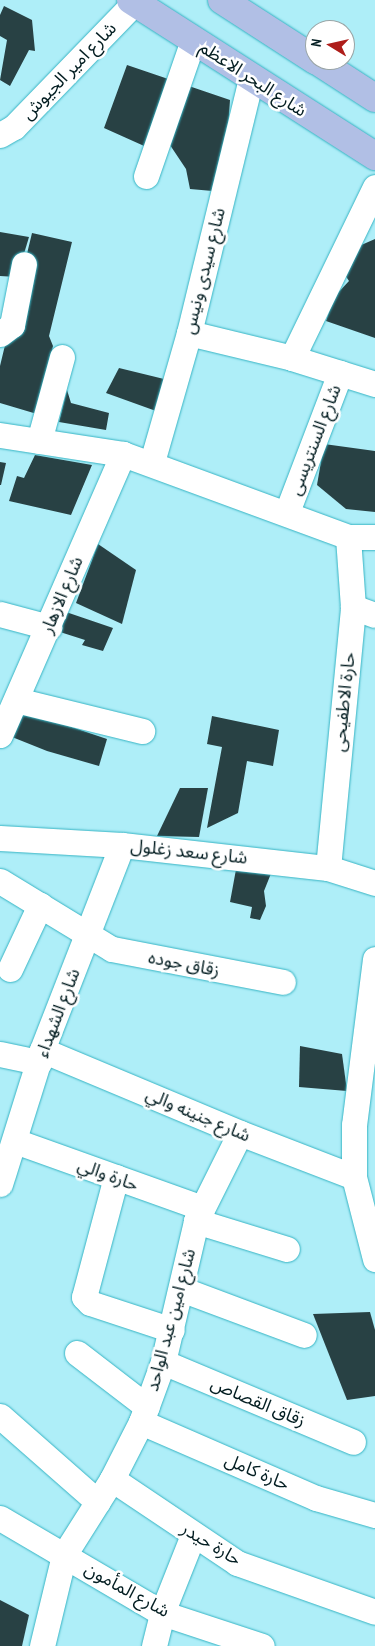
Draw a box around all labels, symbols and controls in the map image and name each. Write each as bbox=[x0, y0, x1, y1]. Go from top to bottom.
street label: شارع امير الجيوش bbox=[17, 18, 121, 124]
north arrow bbox=[305, 20, 355, 70]
street label: شارع البحر الاعظم bbox=[195, 36, 311, 122]
text: N bbox=[307, 38, 326, 48]
street label: شارع سيدى ونيس bbox=[178, 206, 230, 336]
street label: شارع السنتريسى bbox=[284, 382, 346, 498]
street label: شارع الازهار bbox=[36, 553, 88, 637]
street label: حارة الاطفيحى bbox=[328, 651, 360, 753]
street label: شارع سعد زغلول bbox=[129, 835, 249, 869]
street label: زقاق جوده bbox=[147, 947, 221, 981]
street label: شارع الشهداء bbox=[31, 965, 85, 1061]
street label: شارع جنينه والي bbox=[143, 1083, 253, 1147]
street label: حارة والي bbox=[75, 1154, 141, 1196]
street label: شارع امين عبد الواحد bbox=[142, 1246, 200, 1394]
street label: زقاق القصاص bbox=[207, 1372, 309, 1432]
street label: حارة كامل bbox=[221, 1449, 293, 1495]
street label: حارة حيدر bbox=[177, 1518, 245, 1570]
street label: شارع المأمون bbox=[81, 1558, 173, 1622]

